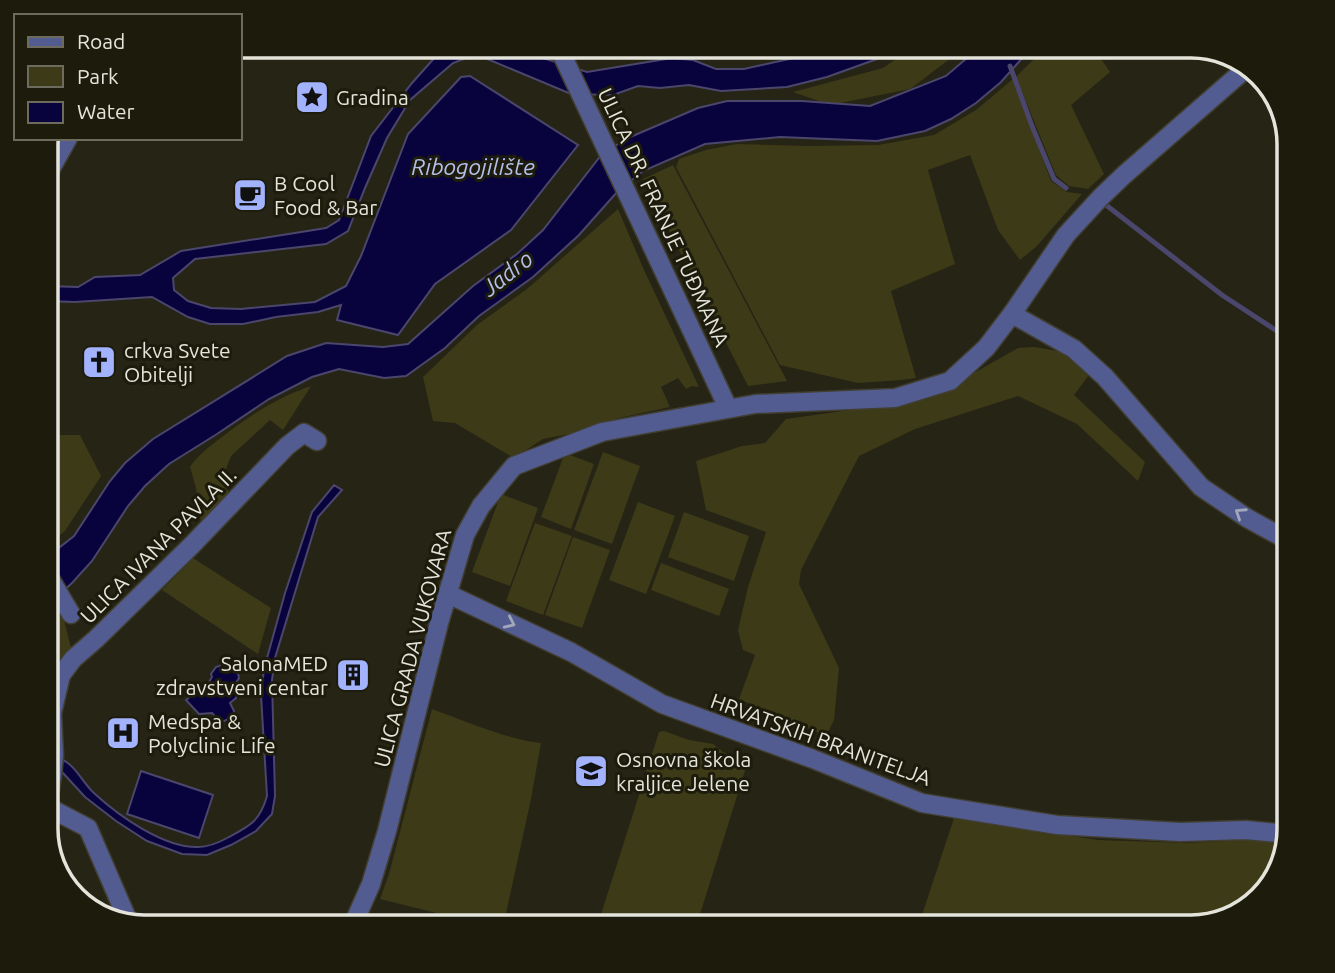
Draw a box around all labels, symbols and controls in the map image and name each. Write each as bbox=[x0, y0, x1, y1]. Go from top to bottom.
legend bbox=[14, 14, 242, 140]
text: Road bbox=[77, 29, 125, 53]
text: Park bbox=[77, 64, 119, 88]
place icon: Gradina bbox=[293, 78, 331, 116]
street label: ULICA DR. FRANJE TUĐMANA bbox=[593, 84, 735, 350]
place label: Gradina bbox=[336, 85, 409, 109]
text: Water bbox=[77, 99, 135, 123]
water label: Ribogojilište bbox=[411, 154, 535, 179]
place label: B Cool Food & Bar bbox=[274, 171, 377, 219]
cafe icon: B Cool Food & Bar bbox=[231, 176, 269, 214]
water label: Jadro bbox=[476, 246, 537, 301]
place label: crkva Svete Obitelji bbox=[124, 338, 231, 386]
church icon: crkva Svete Obitelji bbox=[80, 343, 118, 381]
street label: ULICA IVANA PAVLA II. bbox=[75, 462, 241, 628]
one-way arrow bbox=[1234, 508, 1247, 521]
street label: ULICA GRADA VUKOVARA bbox=[369, 526, 455, 770]
one-way arrow bbox=[502, 615, 515, 629]
place label: SalonaMED zdravstveni centar bbox=[156, 651, 328, 699]
building icon: SalonaMED zdravstveni centar bbox=[334, 656, 372, 694]
street label: HRVATSKIH BRANITELJA bbox=[708, 688, 935, 790]
place label: Medspa & Polyclinic Life bbox=[148, 709, 276, 757]
hospital icon: Medspa & Polyclinic Life bbox=[104, 714, 142, 752]
place label: Osnovna škola kraljice Jelene bbox=[616, 747, 751, 795]
school or university icon: Osnovna škola kraljice Jelene bbox=[572, 752, 610, 790]

